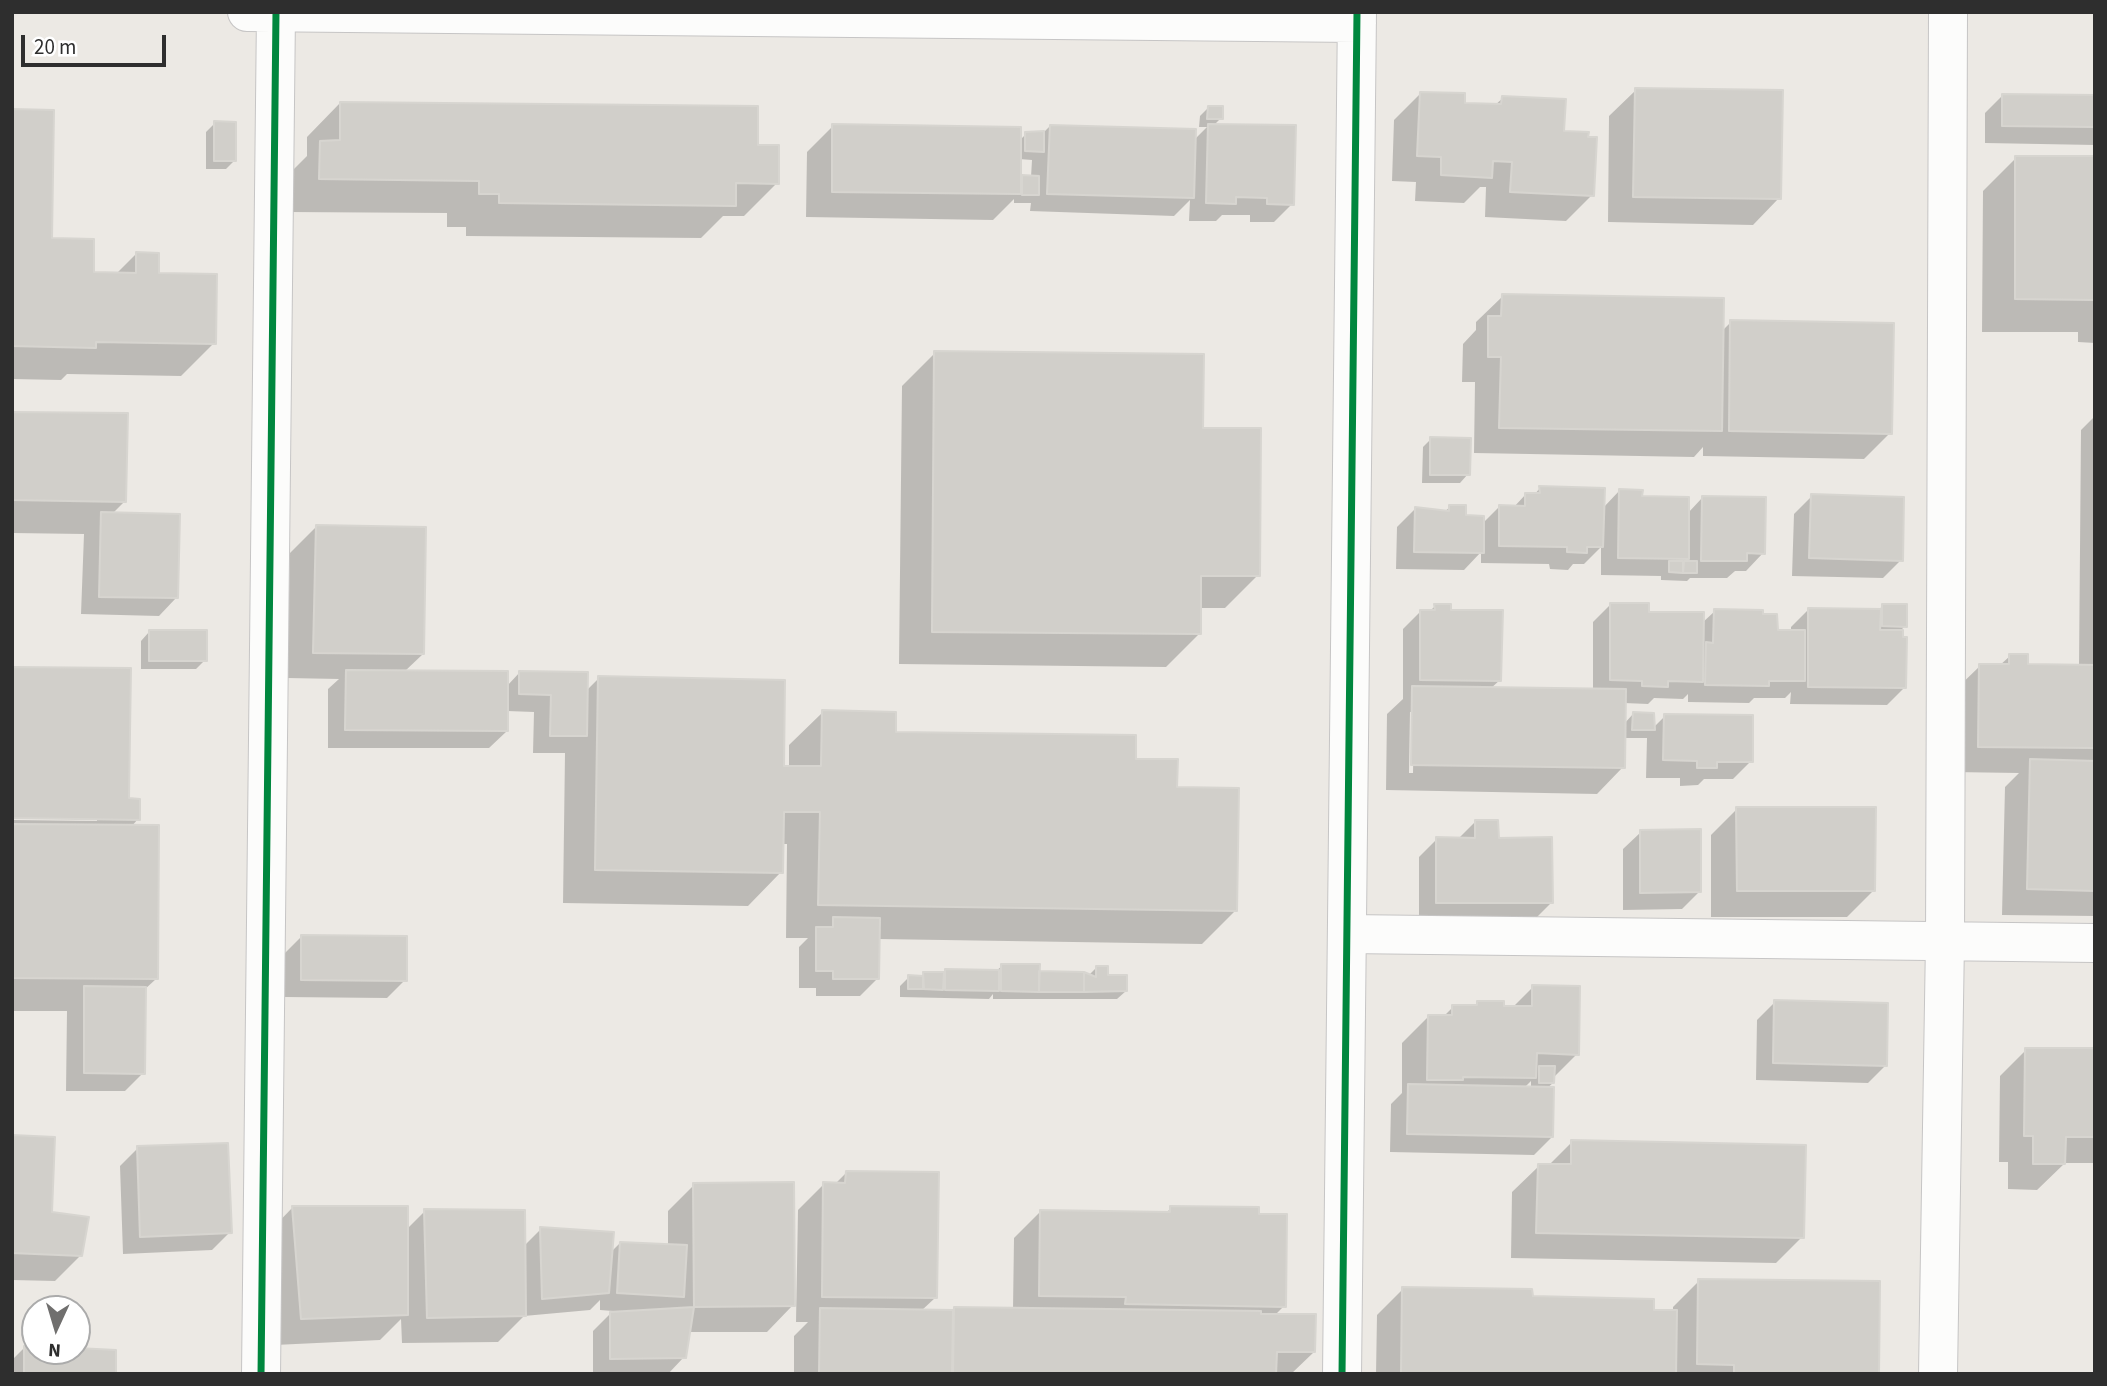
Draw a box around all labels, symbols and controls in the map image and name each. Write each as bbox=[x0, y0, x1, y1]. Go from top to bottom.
scale bar bbox=[24, 21, 170, 65]
text: 20 m bbox=[34, 32, 76, 62]
north arrow bbox=[21, 1295, 91, 1365]
text: N bbox=[47, 1336, 62, 1363]

